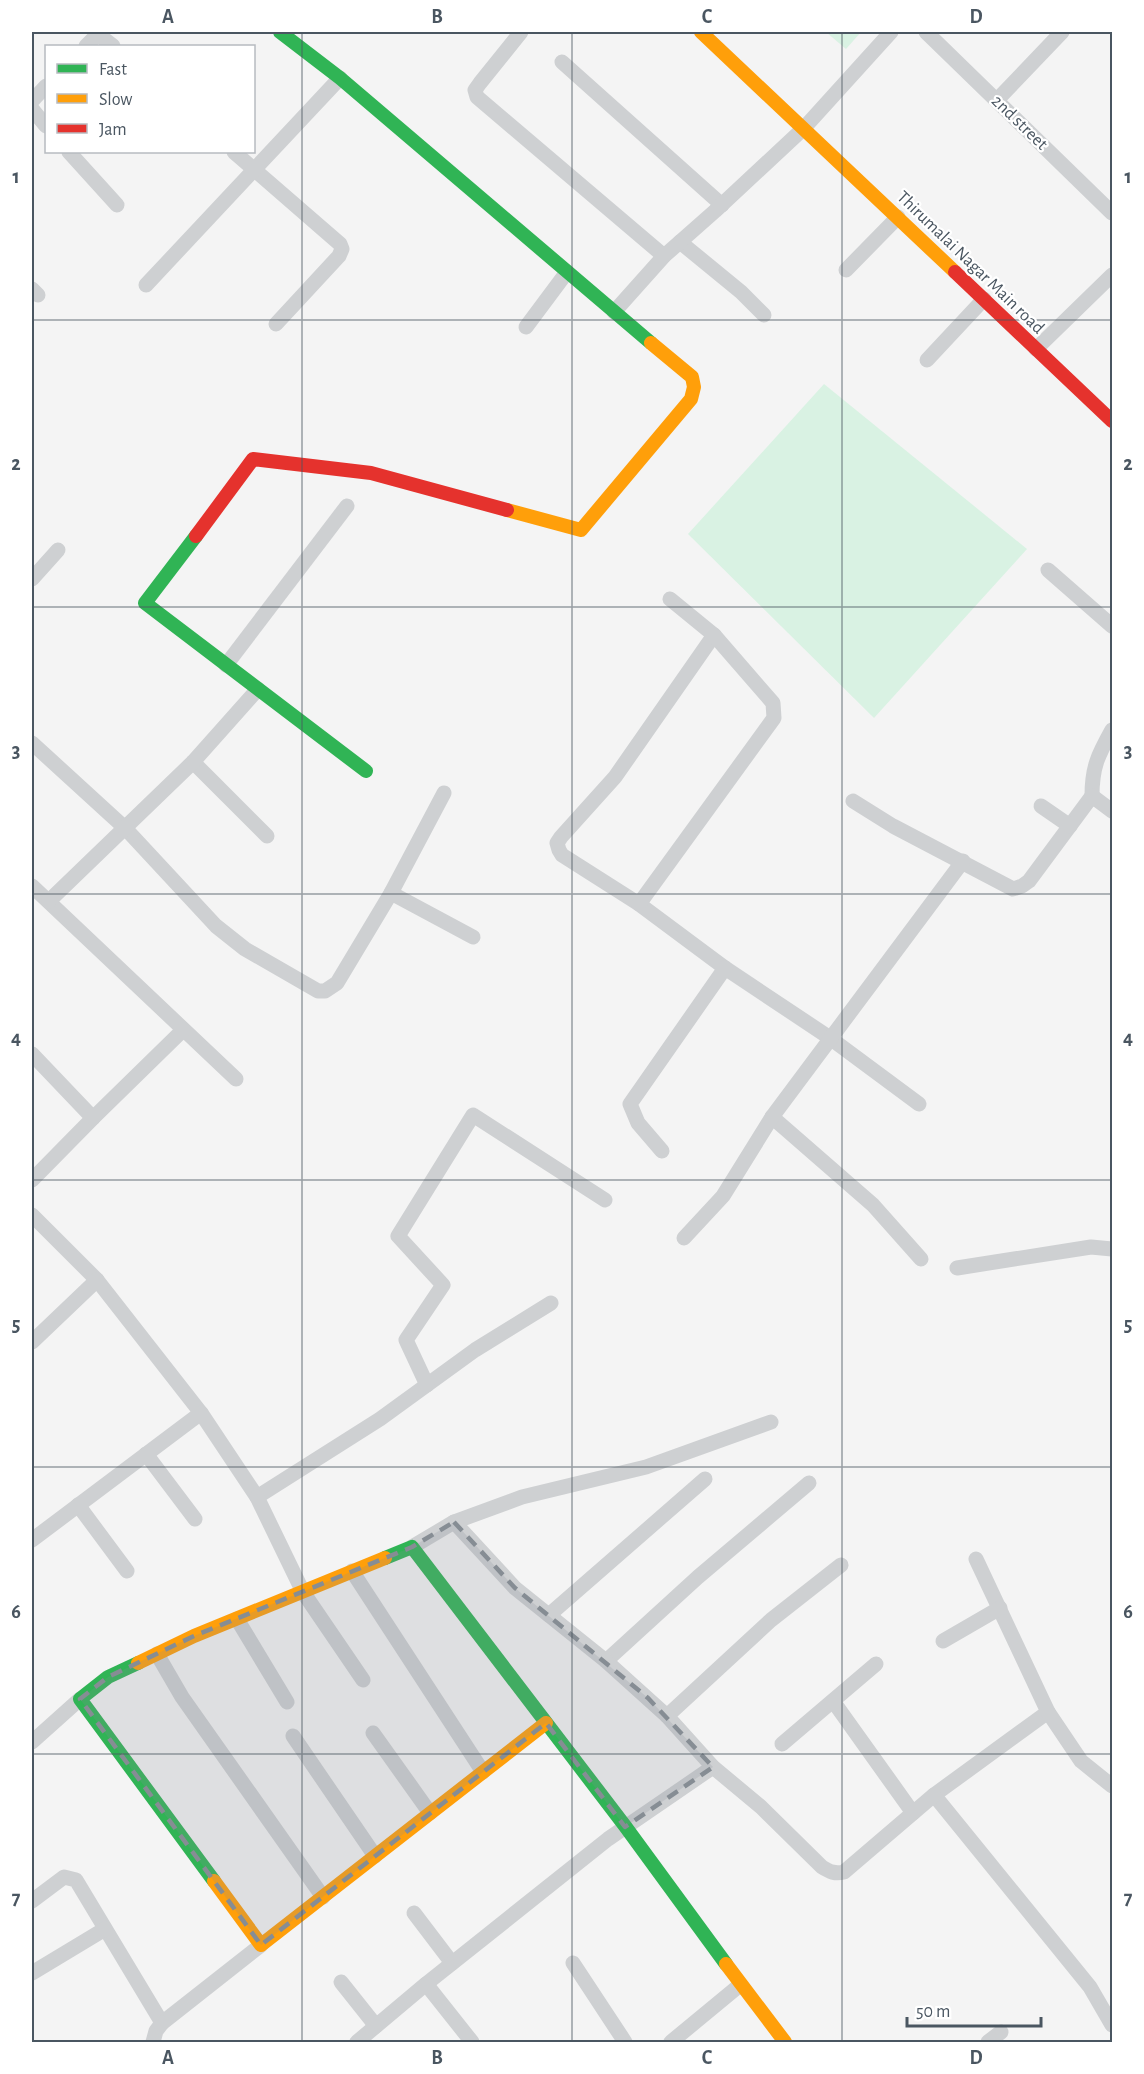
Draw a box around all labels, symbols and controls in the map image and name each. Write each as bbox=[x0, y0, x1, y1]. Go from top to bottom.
text: A bbox=[162, 7, 174, 27]
text: B bbox=[431, 7, 443, 27]
text: C bbox=[702, 7, 713, 27]
text: D bbox=[969, 7, 983, 27]
legend bbox=[45, 45, 255, 153]
text: Fast bbox=[99, 61, 127, 79]
text: Slow bbox=[99, 91, 132, 109]
street label: 2nd street bbox=[988, 92, 1051, 154]
text: Jam bbox=[99, 121, 127, 139]
text: 1 bbox=[12, 167, 20, 187]
text: 1 bbox=[1124, 167, 1132, 187]
street label: Thirumalai Nagar Main road bbox=[893, 188, 1047, 338]
text: 2 bbox=[11, 454, 21, 474]
text: 2 bbox=[1123, 454, 1133, 474]
text: 3 bbox=[12, 741, 20, 761]
text: 3 bbox=[1124, 741, 1132, 761]
text: 4 bbox=[11, 1028, 21, 1048]
text: 4 bbox=[1123, 1028, 1133, 1048]
text: 5 bbox=[12, 1315, 20, 1335]
text: 5 bbox=[1124, 1315, 1132, 1335]
text: 6 bbox=[11, 1602, 21, 1622]
text: 6 bbox=[1123, 1602, 1133, 1622]
text: 7 bbox=[12, 1888, 21, 1908]
text: 7 bbox=[1124, 1888, 1133, 1908]
scale bar bbox=[907, 1990, 1040, 2028]
text: 50 m bbox=[916, 2003, 950, 2021]
text: A bbox=[162, 2048, 174, 2068]
text: B bbox=[431, 2048, 443, 2068]
text: C bbox=[702, 2048, 713, 2068]
text: D bbox=[969, 2048, 983, 2068]

